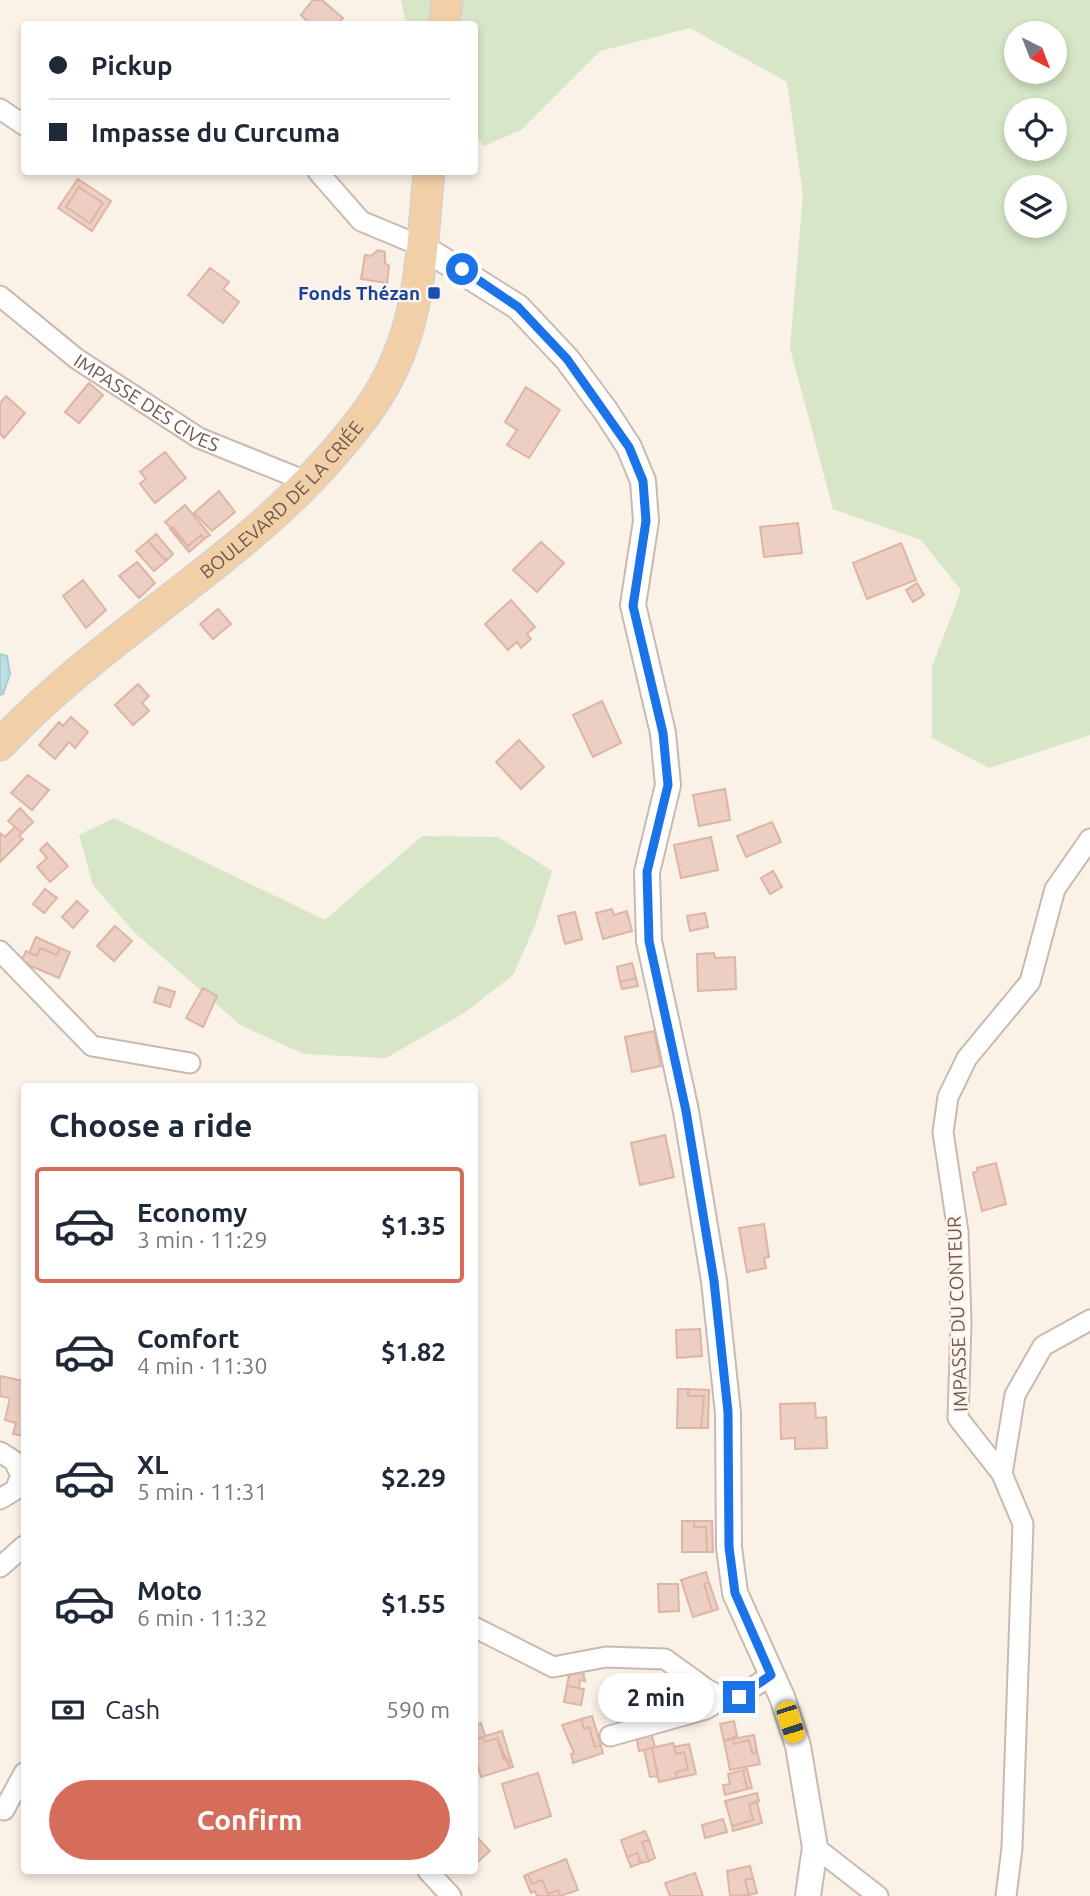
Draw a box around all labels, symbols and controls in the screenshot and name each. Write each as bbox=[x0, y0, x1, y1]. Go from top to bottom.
north arrow bbox=[1004, 21, 1068, 84]
map controls bbox=[1004, 21, 1067, 238]
text: Pickup bbox=[91, 51, 173, 80]
button: locate bbox=[1004, 98, 1067, 161]
text: Impasse du Curcuma bbox=[91, 118, 340, 147]
button: layers bbox=[1004, 175, 1067, 238]
route start bbox=[446, 253, 478, 285]
place label: Fonds Thézan bbox=[298, 282, 420, 304]
marker: Fonds Thézan bbox=[426, 285, 442, 301]
street label: IMPASSE DES CIVES bbox=[70, 349, 222, 456]
street label: BOULEVARD DE LA CRIÉE bbox=[195, 416, 368, 583]
text: Choose a ride bbox=[49, 1107, 252, 1143]
icon: car bbox=[53, 1194, 116, 1257]
text: Economy bbox=[137, 1198, 247, 1227]
text: $1.35 bbox=[381, 1211, 446, 1240]
street label: IMPASSE DU CONTEUR bbox=[943, 1216, 971, 1412]
text: 3 min · 11:29 bbox=[137, 1227, 268, 1252]
icon: car bbox=[53, 1320, 116, 1383]
text: Comfort bbox=[137, 1324, 240, 1353]
text: $1.82 bbox=[381, 1337, 446, 1366]
text: 4 min · 11:30 bbox=[137, 1353, 268, 1378]
icon: car bbox=[53, 1446, 116, 1509]
text: XL bbox=[137, 1450, 168, 1479]
text: $2.29 bbox=[381, 1463, 446, 1492]
text: 5 min · 11:31 bbox=[137, 1479, 268, 1504]
icon: car bbox=[53, 1572, 116, 1635]
text: Moto bbox=[137, 1576, 202, 1605]
text: $1.55 bbox=[381, 1589, 446, 1618]
text: 6 min · 11:32 bbox=[137, 1605, 268, 1630]
callout: 2 min bbox=[599, 1672, 714, 1722]
route end bbox=[723, 1681, 755, 1713]
text: 2 min bbox=[627, 1685, 685, 1710]
icon: cash bbox=[49, 1691, 87, 1729]
text: Cash bbox=[105, 1695, 160, 1724]
text: 590 m bbox=[386, 1697, 450, 1722]
car bbox=[774, 1699, 807, 1745]
button: Confirm bbox=[49, 1780, 450, 1860]

